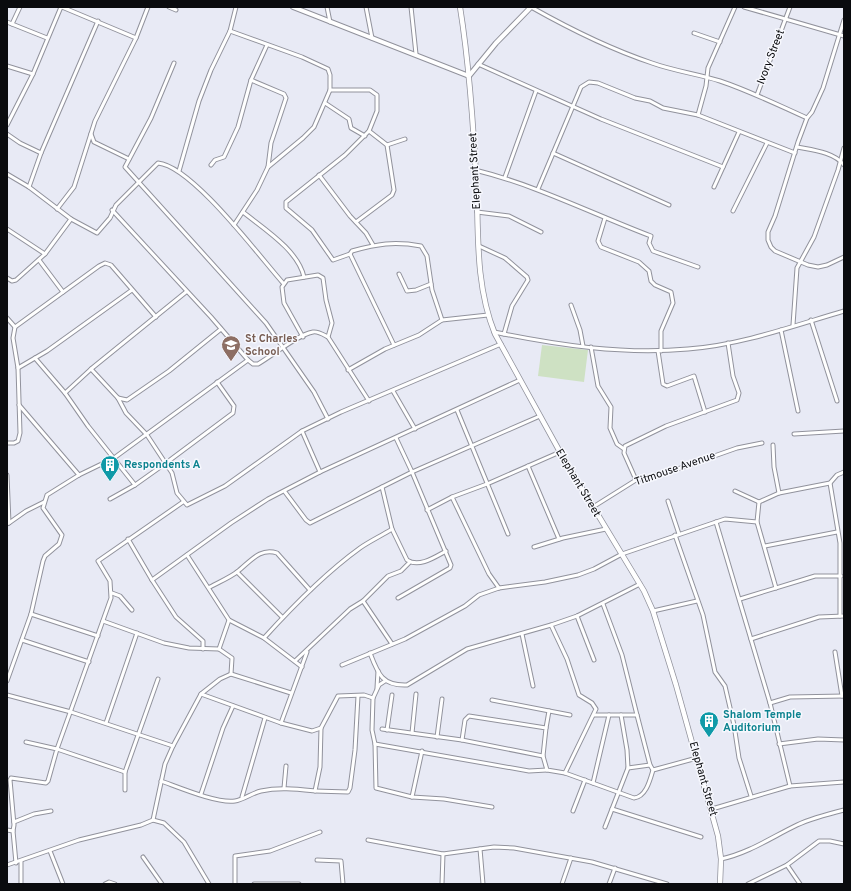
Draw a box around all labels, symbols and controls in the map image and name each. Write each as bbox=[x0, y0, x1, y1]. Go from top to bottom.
street label: Ivory Street bbox=[754, 27, 788, 87]
street label: Elephant Street bbox=[466, 132, 484, 210]
place label: St Charles School bbox=[245, 332, 298, 359]
school or university icon: St Charles School bbox=[220, 334, 242, 362]
street label: Elephant Street bbox=[552, 446, 604, 520]
street label: Titmouse Avenue bbox=[633, 449, 717, 489]
building icon: Respondents A bbox=[99, 454, 121, 482]
place label: Respondents A bbox=[124, 458, 201, 472]
place label: Shalom Temple Auditorium bbox=[723, 708, 801, 735]
building icon: Shalom Temple Auditorium bbox=[698, 710, 720, 738]
street label: Elephant Street bbox=[686, 740, 720, 818]

